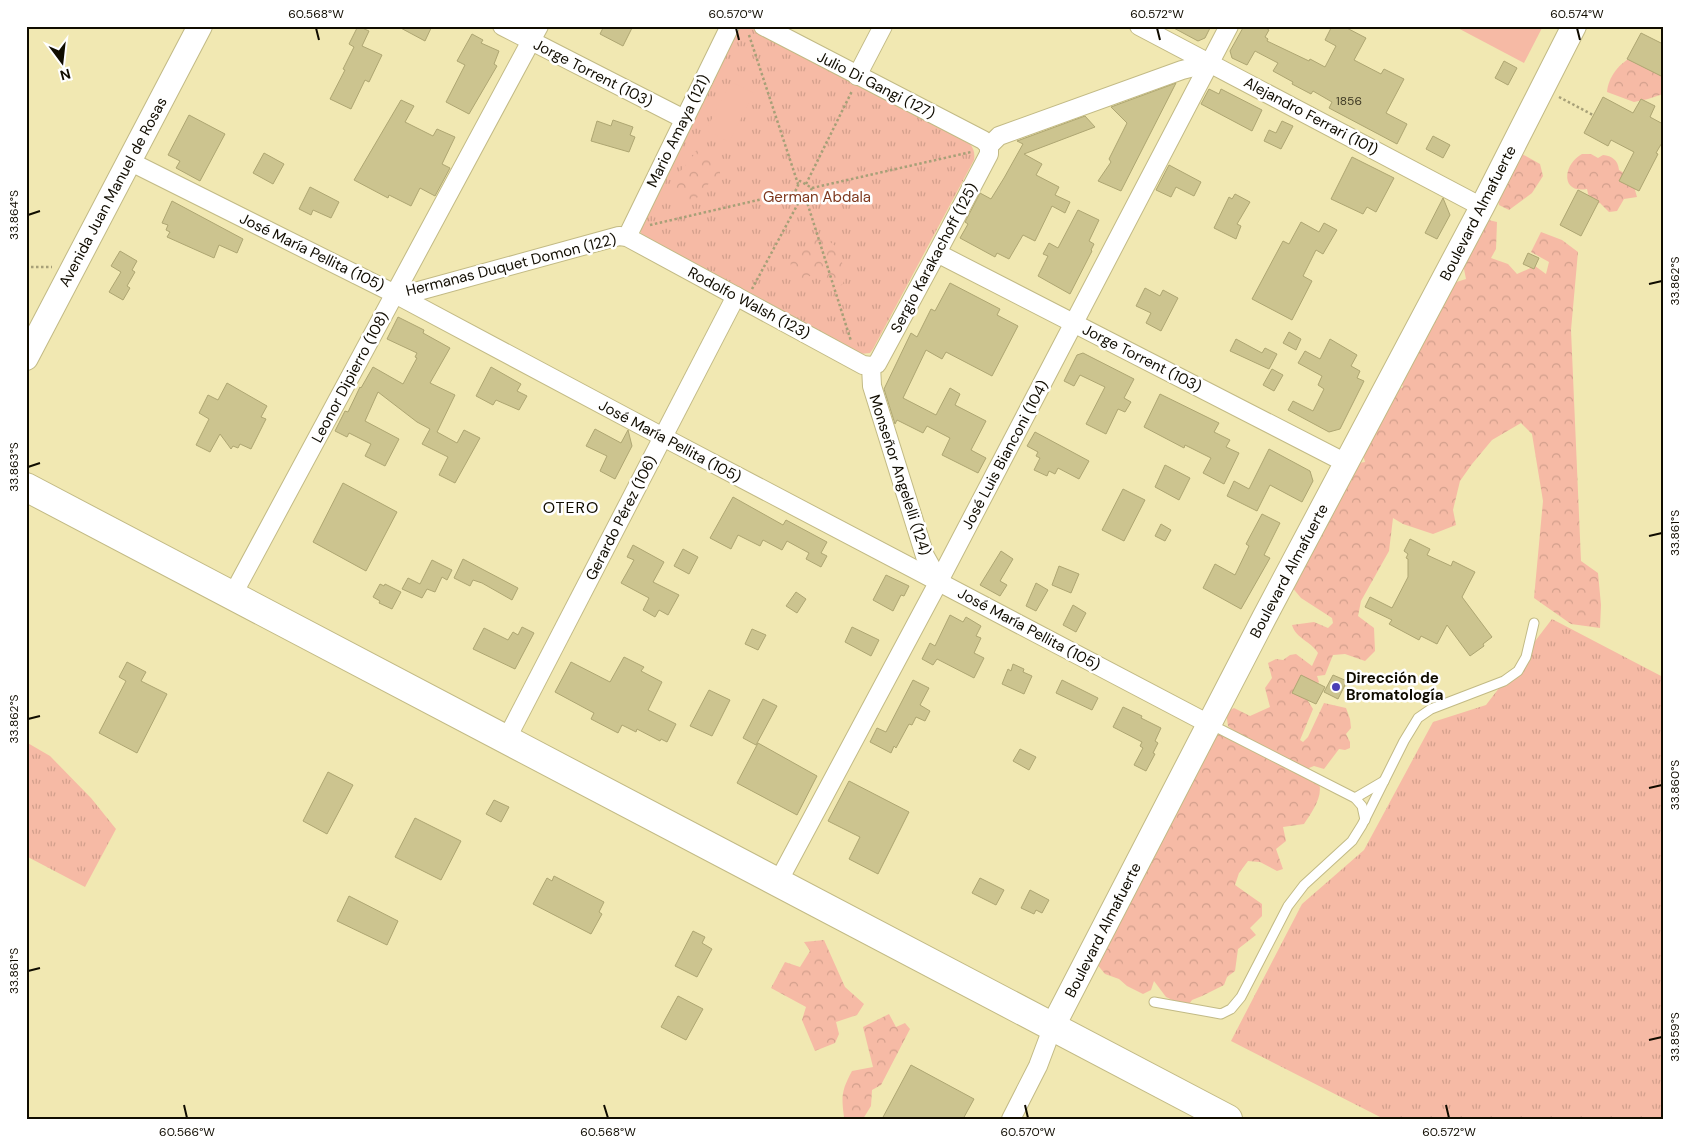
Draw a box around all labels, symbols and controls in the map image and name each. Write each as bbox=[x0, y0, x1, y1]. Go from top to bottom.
text: 60.568°W bbox=[288, 6, 344, 22]
text: 60.570°W bbox=[709, 6, 764, 22]
text: 60.572°W bbox=[1130, 6, 1184, 22]
text: 60.574°W bbox=[1550, 6, 1604, 22]
street label: Jorge Torrent (103) bbox=[530, 34, 656, 112]
north arrow bbox=[38, 38, 88, 88]
street label: Julio Di Gangi (127) bbox=[813, 47, 939, 123]
text: N bbox=[58, 65, 73, 85]
street label: Mario Amaya (121) bbox=[642, 71, 714, 191]
street label: Alejandro Ferrari (101) bbox=[1240, 72, 1382, 160]
house number: 1856 bbox=[1336, 93, 1362, 109]
street label: Avenida Juan Manuel de Rosas bbox=[54, 94, 172, 290]
street label: Boulevard Almafuerte bbox=[1435, 142, 1521, 284]
street label: Sergio Karakachoff (125) bbox=[886, 179, 982, 337]
park label: German Abdala bbox=[763, 187, 871, 207]
text: 33.864°S bbox=[6, 190, 22, 240]
street label: José María Pellita (105) bbox=[236, 208, 388, 296]
street label: Hermanas Duquet Domon (122) bbox=[404, 229, 618, 301]
text: 33.862°S bbox=[1667, 256, 1683, 306]
street label: Rodolfo Walsh (123) bbox=[684, 262, 814, 344]
street label: Leonor Dipierro (108) bbox=[307, 308, 393, 446]
street label: Jorge Torrent (103) bbox=[1079, 319, 1205, 397]
street label: José Luis Bianconi (104) bbox=[957, 377, 1053, 533]
street label: Monseñor Angelelli (124) bbox=[865, 392, 935, 558]
street label: José María Pellita (105) bbox=[595, 395, 745, 487]
text: 33.863°S bbox=[6, 442, 22, 492]
street label: Gerardo Pérez (106) bbox=[581, 452, 661, 584]
district label: OTERO bbox=[543, 497, 599, 518]
street label: Boulevard Almafuerte bbox=[1245, 500, 1333, 642]
text: 33.861°S bbox=[1667, 510, 1683, 556]
street label: José María Pellita (105) bbox=[954, 583, 1104, 675]
place label: Dirección de Bromatología bbox=[1346, 668, 1443, 705]
marker: Dirección de Bromatología bbox=[1330, 681, 1342, 693]
text: 33.862°S bbox=[6, 694, 22, 744]
text: 33.860°S bbox=[1667, 760, 1683, 810]
street label: Boulevard Almafuerte bbox=[1060, 859, 1146, 1001]
text: 33.861°S bbox=[6, 948, 22, 994]
text: 33.859°S bbox=[1667, 1012, 1683, 1062]
text: 60.566°W bbox=[159, 1124, 215, 1140]
text: 60.568°W bbox=[580, 1124, 636, 1140]
text: 60.570°W bbox=[1001, 1124, 1056, 1140]
text: 60.572°W bbox=[1422, 1124, 1476, 1140]

